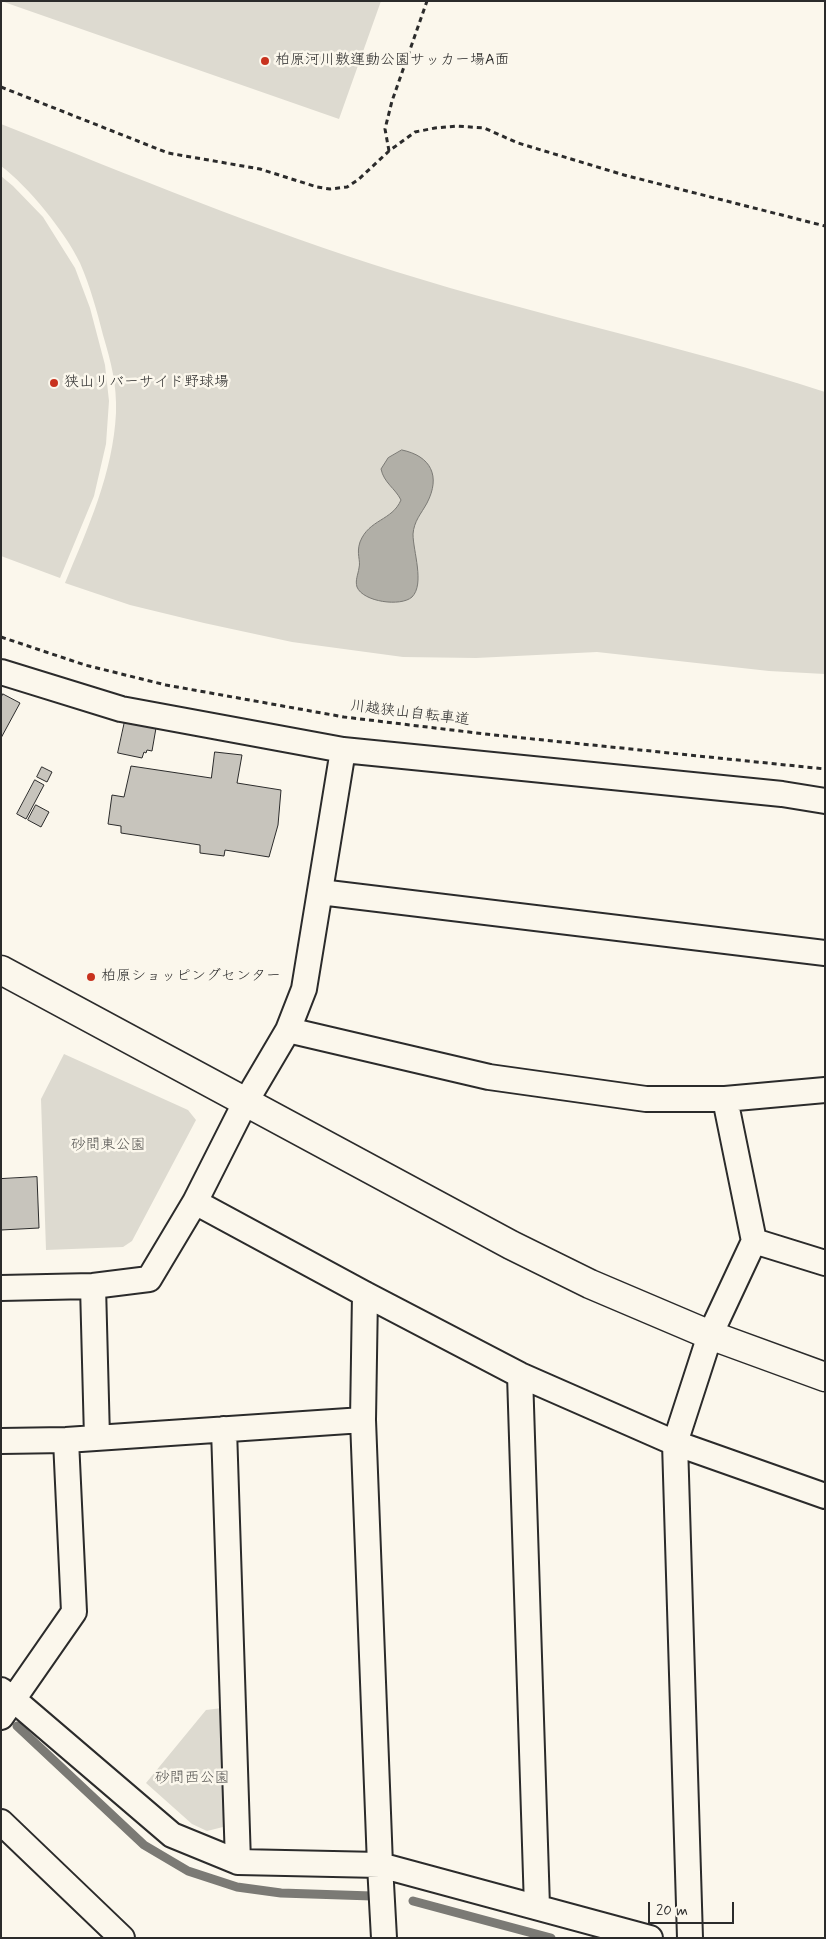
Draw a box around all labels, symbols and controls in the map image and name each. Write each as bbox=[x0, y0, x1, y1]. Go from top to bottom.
place label: 柏原河川敷運動公園サッカー場A面 bbox=[275, 52, 510, 70]
marker: 柏原河川敷運動公園サッカー場A面 bbox=[259, 55, 271, 67]
place label: 狭山リバーサイド野球場 bbox=[64, 374, 229, 392]
marker: 狭山リバーサイド野球場 bbox=[48, 377, 60, 389]
street label: 川越狭山自転車道 bbox=[349, 698, 471, 730]
place label: 柏原ショッピングセンター bbox=[101, 968, 281, 986]
marker: 柏原ショッピングセンター bbox=[85, 971, 97, 983]
park label: 砂間東公園 bbox=[71, 1137, 145, 1155]
park label: 砂間西公園 bbox=[155, 1770, 229, 1788]
scale bar bbox=[651, 1892, 737, 1924]
text: 20 m bbox=[656, 1901, 688, 1921]

